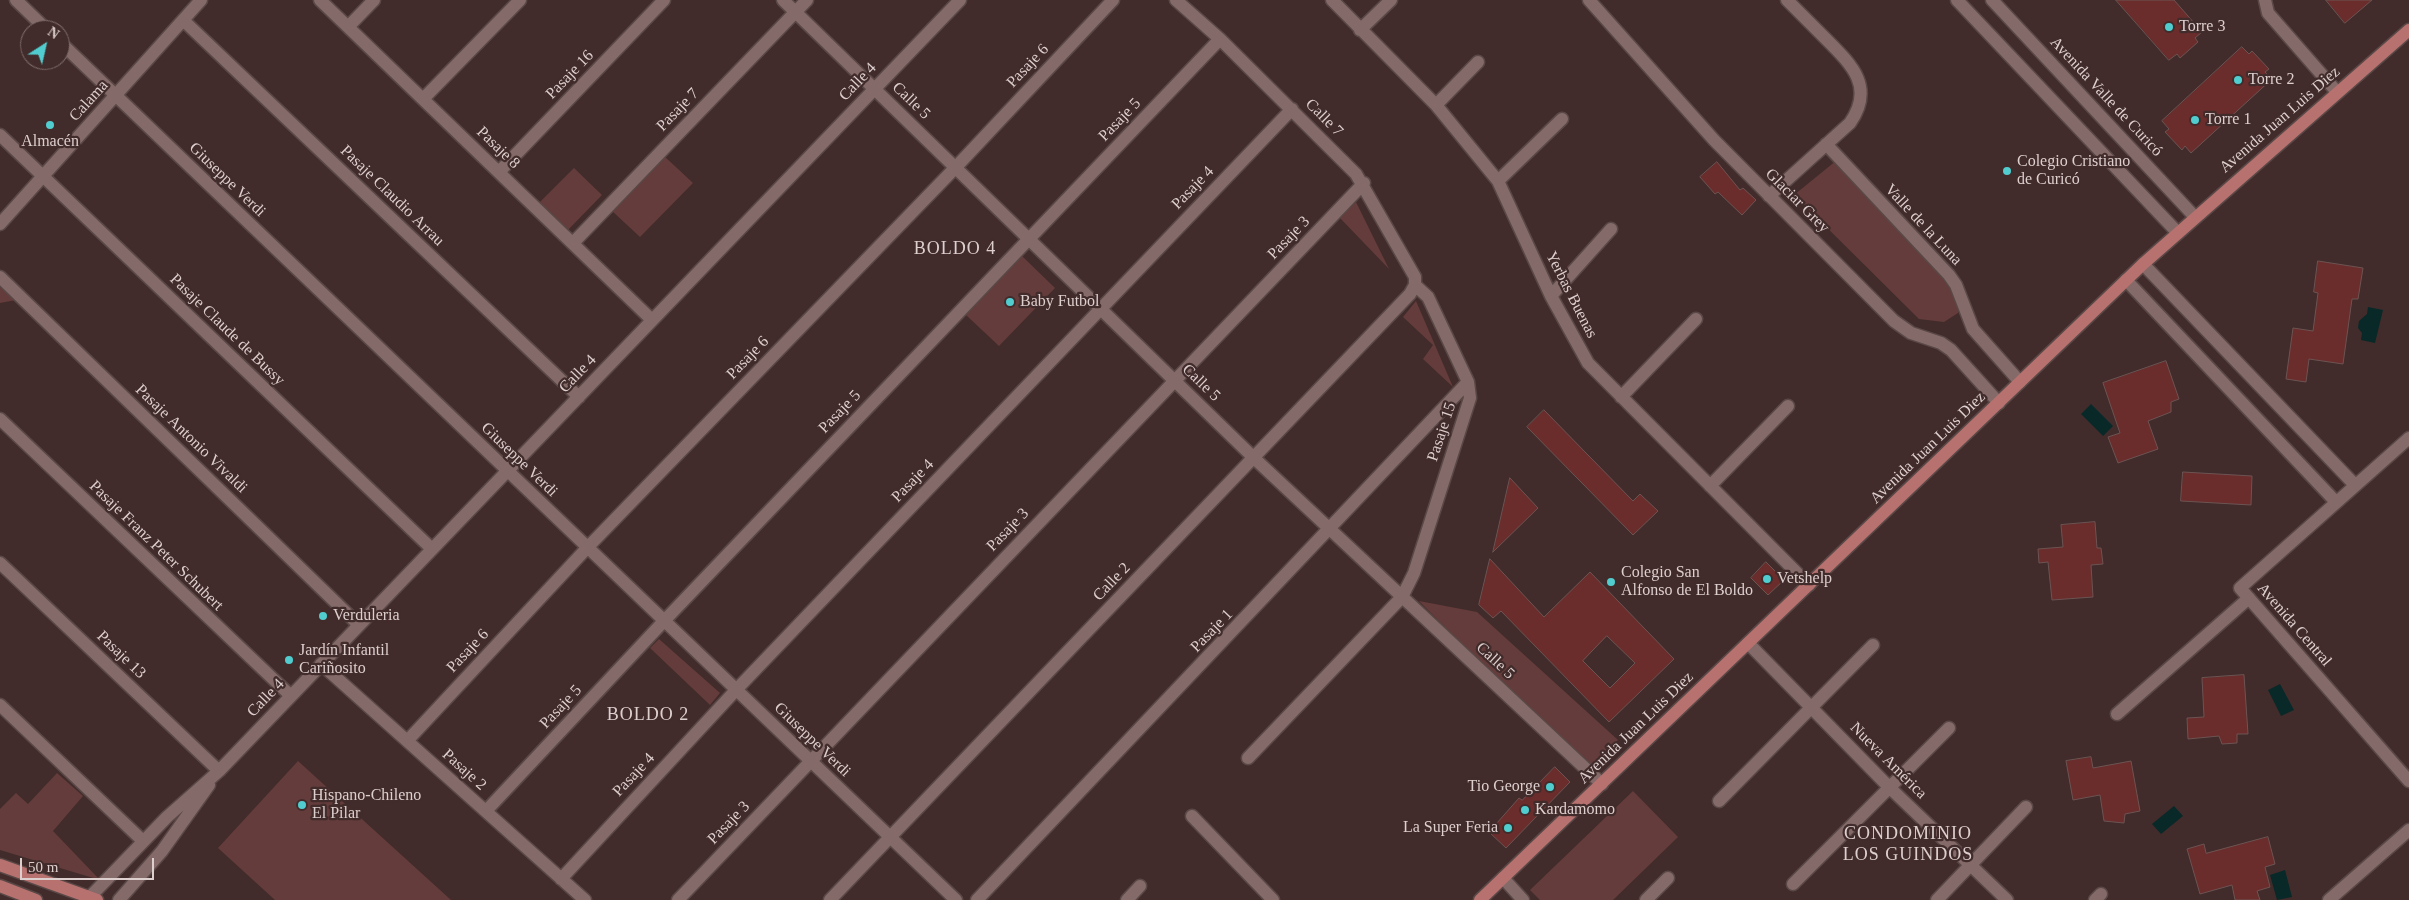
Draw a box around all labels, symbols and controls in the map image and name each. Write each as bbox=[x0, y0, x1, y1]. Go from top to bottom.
place label: Torre 3 bbox=[2179, 17, 2225, 37]
north arrow bbox=[20, 20, 70, 70]
marker: Torre 3 bbox=[2163, 21, 2175, 33]
text: N bbox=[45, 24, 62, 42]
street label: Avenida Valle de Curicó bbox=[2046, 33, 2166, 161]
street label: Pasaje 6 bbox=[1003, 40, 1053, 92]
street label: Pasaje 16 bbox=[542, 46, 598, 104]
street label: Calle 4 bbox=[835, 59, 881, 105]
street label: Avenida Juan Luis Diez bbox=[2216, 63, 2344, 177]
place label: Torre 2 bbox=[2248, 70, 2294, 90]
marker: Torre 2 bbox=[2232, 74, 2244, 86]
street label: Calama bbox=[66, 76, 112, 126]
street label: Calle 5 bbox=[888, 78, 934, 124]
street label: Pasaje 7 bbox=[653, 84, 703, 136]
street label: Pasaje 5 bbox=[1095, 94, 1145, 146]
street label: Calle 7 bbox=[1301, 95, 1347, 141]
place label: Torre 1 bbox=[2205, 110, 2251, 130]
marker: Torre 1 bbox=[2189, 114, 2201, 126]
marker: Almacén bbox=[44, 119, 56, 131]
street label: Pasaje 8 bbox=[472, 123, 524, 173]
place label: Almacén bbox=[21, 132, 79, 152]
street label: Giuseppe Verdi bbox=[185, 139, 269, 221]
street label: Pasaje Claudio Arrau bbox=[336, 142, 448, 250]
place label: Colegio Cristiano de Curicó bbox=[2017, 152, 2130, 190]
street label: Pasaje 4 bbox=[1168, 162, 1218, 214]
street label: Glaciar Grey bbox=[1761, 165, 1833, 237]
marker: Colegio Cristiano de Curicó bbox=[2001, 165, 2013, 177]
street label: Valle de la Luna bbox=[1880, 180, 1966, 270]
street label: Pasaje 3 bbox=[1264, 212, 1314, 264]
district label: BOLDO 4 bbox=[913, 238, 997, 260]
street label: Yerbas Buenas bbox=[1541, 248, 1601, 342]
street label: Pasaje Claude de Bussy bbox=[166, 270, 288, 390]
place label: Baby Futbol bbox=[1020, 292, 1100, 312]
marker: Baby Futbol bbox=[1004, 296, 1016, 308]
street label: Pasaje 6 bbox=[723, 332, 773, 384]
street label: Calle 4 bbox=[555, 351, 601, 397]
street label: Calle 5 bbox=[1178, 360, 1224, 406]
street label: Pasaje Antonio Vivaldi bbox=[131, 381, 251, 497]
street label: Pasaje 5 bbox=[815, 386, 865, 438]
street label: Avenida Juan Luis Diez bbox=[1866, 388, 1990, 508]
street label: Pasaje 15 bbox=[1423, 400, 1461, 464]
street label: Giuseppe Verdi bbox=[477, 419, 561, 501]
street label: Pasaje 4 bbox=[888, 455, 938, 507]
street label: Pasaje Franz Peter Schubert bbox=[85, 477, 227, 615]
street label: Pasaje 3 bbox=[983, 504, 1033, 556]
street label: Calle 2 bbox=[1089, 559, 1135, 605]
place label: Colegio San Alfonso de El Boldo bbox=[1621, 563, 1753, 601]
place label: Vetshelp bbox=[1777, 569, 1832, 589]
marker: Vetshelp bbox=[1761, 573, 1773, 585]
marker: Colegio San Alfonso de El Boldo bbox=[1605, 576, 1617, 588]
street label: Avenida Central bbox=[2253, 579, 2335, 671]
street label: Pasaje 1 bbox=[1187, 605, 1237, 657]
place label: Verduleria bbox=[333, 606, 400, 626]
marker: Verduleria bbox=[317, 610, 329, 622]
street label: Pasaje 6 bbox=[443, 625, 493, 677]
street label: Pasaje 13 bbox=[92, 627, 150, 683]
street label: Calle 5 bbox=[1472, 638, 1518, 684]
place label: Jardín Infantil Cariñosito bbox=[299, 641, 389, 679]
marker: Jardín Infantil Cariñosito bbox=[283, 654, 295, 666]
street label: Avenida Juan Luis Diez bbox=[1574, 668, 1698, 788]
street label: Calle 4 bbox=[243, 675, 289, 721]
street label: Pasaje 5 bbox=[536, 681, 586, 733]
street label: Giuseppe Verdi bbox=[770, 699, 854, 781]
district label: BOLDO 2 bbox=[606, 704, 690, 726]
street label: Nueva América bbox=[1846, 719, 1930, 803]
street label: Pasaje 2 bbox=[438, 745, 490, 795]
street label: Pasaje 4 bbox=[609, 749, 659, 801]
place label: Tio George bbox=[1468, 777, 1540, 797]
marker: Tio George bbox=[1544, 781, 1556, 793]
place label: Hispano-Chileno El Pilar bbox=[312, 786, 421, 824]
street label: Pasaje 3 bbox=[704, 797, 754, 849]
marker: Hispano-Chileno El Pilar bbox=[296, 799, 308, 811]
place label: Kardamomo bbox=[1535, 800, 1615, 820]
marker: Kardamomo bbox=[1519, 804, 1531, 816]
place label: La Super Feria bbox=[1403, 818, 1498, 838]
marker: La Super Feria bbox=[1502, 822, 1514, 834]
district label: CONDOMINIO LOS GUINDOS bbox=[1841, 823, 1975, 866]
scale bar bbox=[22, 848, 156, 880]
text: 50 m bbox=[28, 859, 58, 875]

